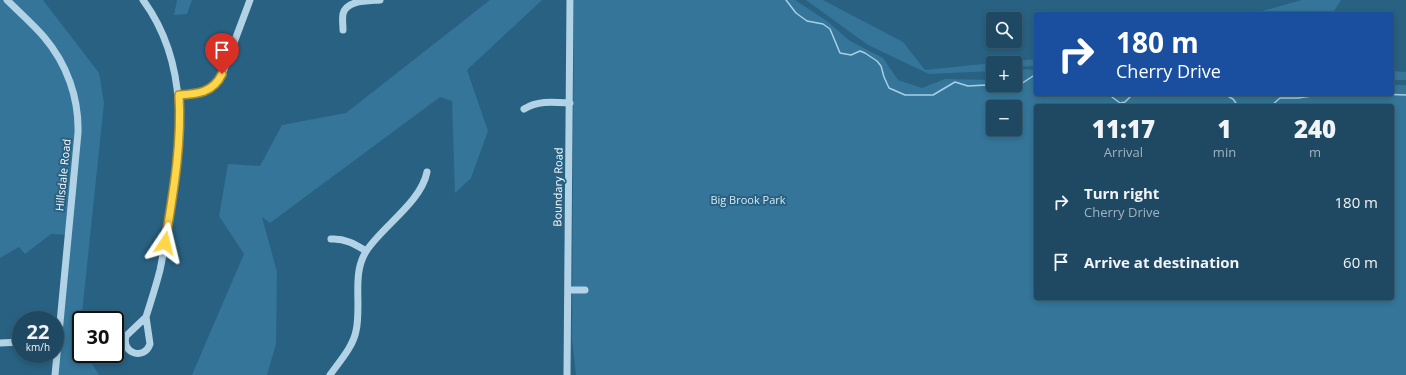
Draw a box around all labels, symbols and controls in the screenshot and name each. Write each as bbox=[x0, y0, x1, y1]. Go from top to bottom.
map controls bbox=[986, 12, 1022, 136]
button: search bbox=[986, 12, 1022, 48]
text: 180 m bbox=[1116, 23, 1199, 61]
icon: right bbox=[1050, 28, 1102, 80]
pin bbox=[205, 33, 239, 74]
icon: arrive bbox=[211, 39, 233, 61]
button: + bbox=[986, 56, 1022, 92]
text: Cherry Drive bbox=[1116, 59, 1221, 83]
button: − bbox=[986, 100, 1022, 136]
text: 11:17 bbox=[1092, 112, 1155, 145]
text: 1 bbox=[1217, 112, 1232, 145]
text: 240 bbox=[1294, 112, 1336, 145]
street label: Hillsdale Road bbox=[51, 138, 74, 212]
text: Arrival bbox=[1104, 143, 1143, 161]
text: min bbox=[1213, 143, 1236, 161]
text: m bbox=[1309, 143, 1321, 161]
street label: Boundary Road bbox=[549, 147, 566, 227]
text: Turn right bbox=[1084, 183, 1159, 203]
icon: right bbox=[1050, 191, 1072, 213]
park label: Big Brook Park bbox=[710, 192, 786, 207]
text: 180 m bbox=[1334, 192, 1378, 212]
text: Cherry Drive bbox=[1084, 203, 1160, 221]
position arrow bbox=[144, 222, 186, 264]
icon: arrive bbox=[1050, 251, 1072, 273]
text: Arrive at destination bbox=[1084, 252, 1239, 272]
text: 60 m bbox=[1343, 252, 1378, 272]
speed limit sign: 30 bbox=[72, 311, 124, 363]
text: 22 bbox=[27, 318, 49, 345]
text: km/h bbox=[26, 340, 50, 354]

